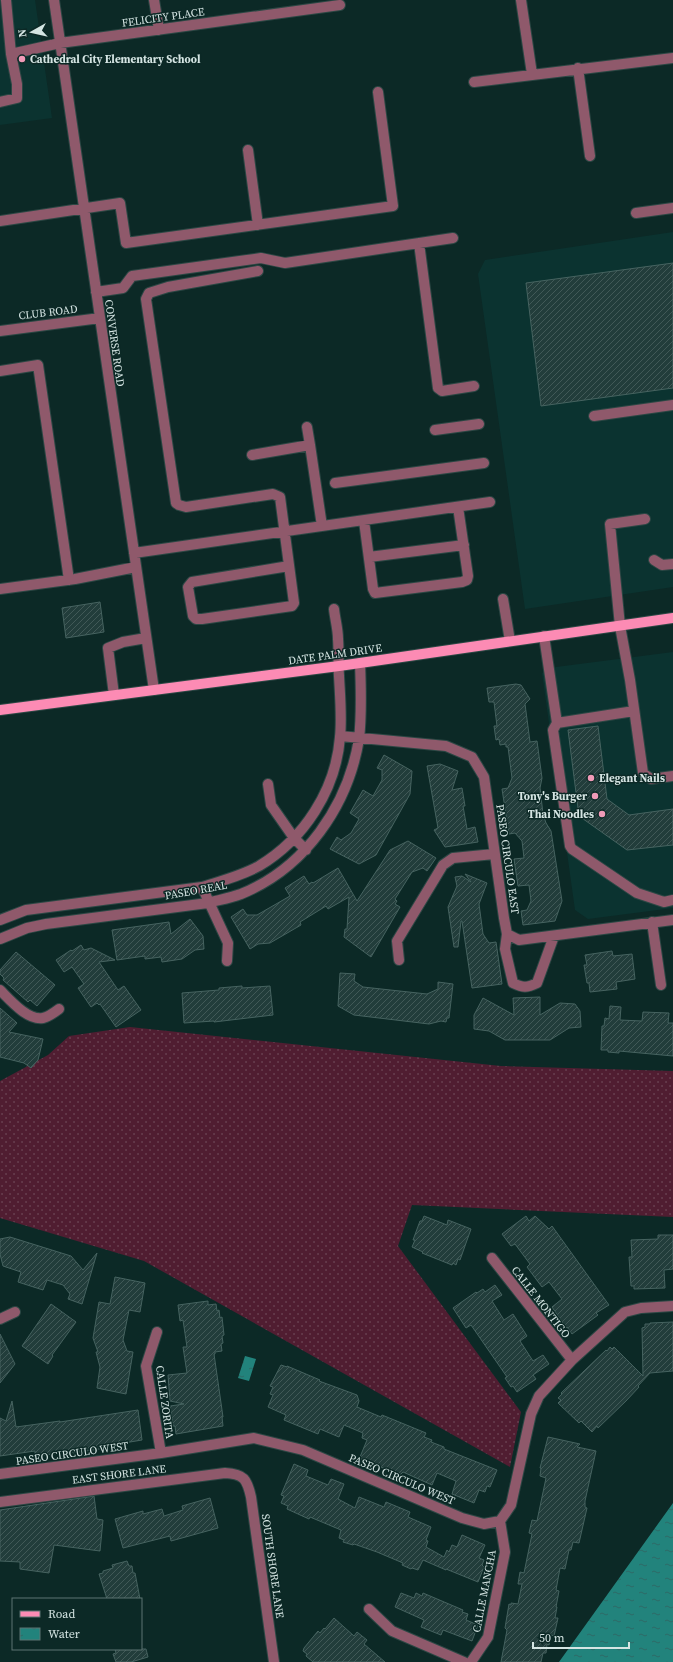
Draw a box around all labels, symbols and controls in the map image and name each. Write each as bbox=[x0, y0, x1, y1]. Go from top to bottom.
street label: FELICITY PLACE bbox=[121, 4, 206, 31]
north arrow bbox=[12, 12, 52, 52]
text: N bbox=[15, 28, 31, 38]
place label: Cathedral City Elementary School bbox=[30, 52, 201, 67]
marker: Cathedral City Elementary School bbox=[17, 54, 27, 64]
street label: CONVERSE ROAD bbox=[101, 299, 128, 388]
street label: CLUB ROAD bbox=[18, 301, 79, 324]
street label: DATE PALM DRIVE bbox=[287, 640, 383, 668]
place label: Elegant Nails bbox=[599, 771, 665, 786]
marker: Elegant Nails bbox=[586, 773, 596, 783]
place label: Tony's Burger bbox=[518, 789, 588, 804]
marker: Tony's Burger bbox=[590, 791, 600, 801]
street label: PASEO CIRCULO EAST bbox=[492, 803, 523, 915]
place label: Thai Noodles bbox=[528, 807, 594, 822]
marker: Thai Noodles bbox=[597, 809, 607, 819]
street label: PASEO REAL bbox=[164, 878, 229, 903]
street label: CALLE MONTIGO bbox=[508, 1263, 573, 1341]
street label: CALLE ZORITA bbox=[152, 1364, 177, 1440]
street label: PASEO CIRCULO WEST bbox=[15, 1438, 130, 1469]
street label: PASEO CIRCULO WEST bbox=[346, 1450, 457, 1509]
street label: EAST SHORE LANE bbox=[71, 1461, 167, 1488]
street label: SOUTH SHORE LANE bbox=[258, 1513, 287, 1620]
street label: CALLE MANCHA bbox=[469, 1548, 500, 1634]
legend bbox=[12, 1598, 142, 1650]
text: Road bbox=[48, 1606, 75, 1622]
scale bar bbox=[533, 1624, 629, 1650]
text: Water bbox=[48, 1626, 80, 1642]
text: 50 m bbox=[539, 1630, 565, 1646]

